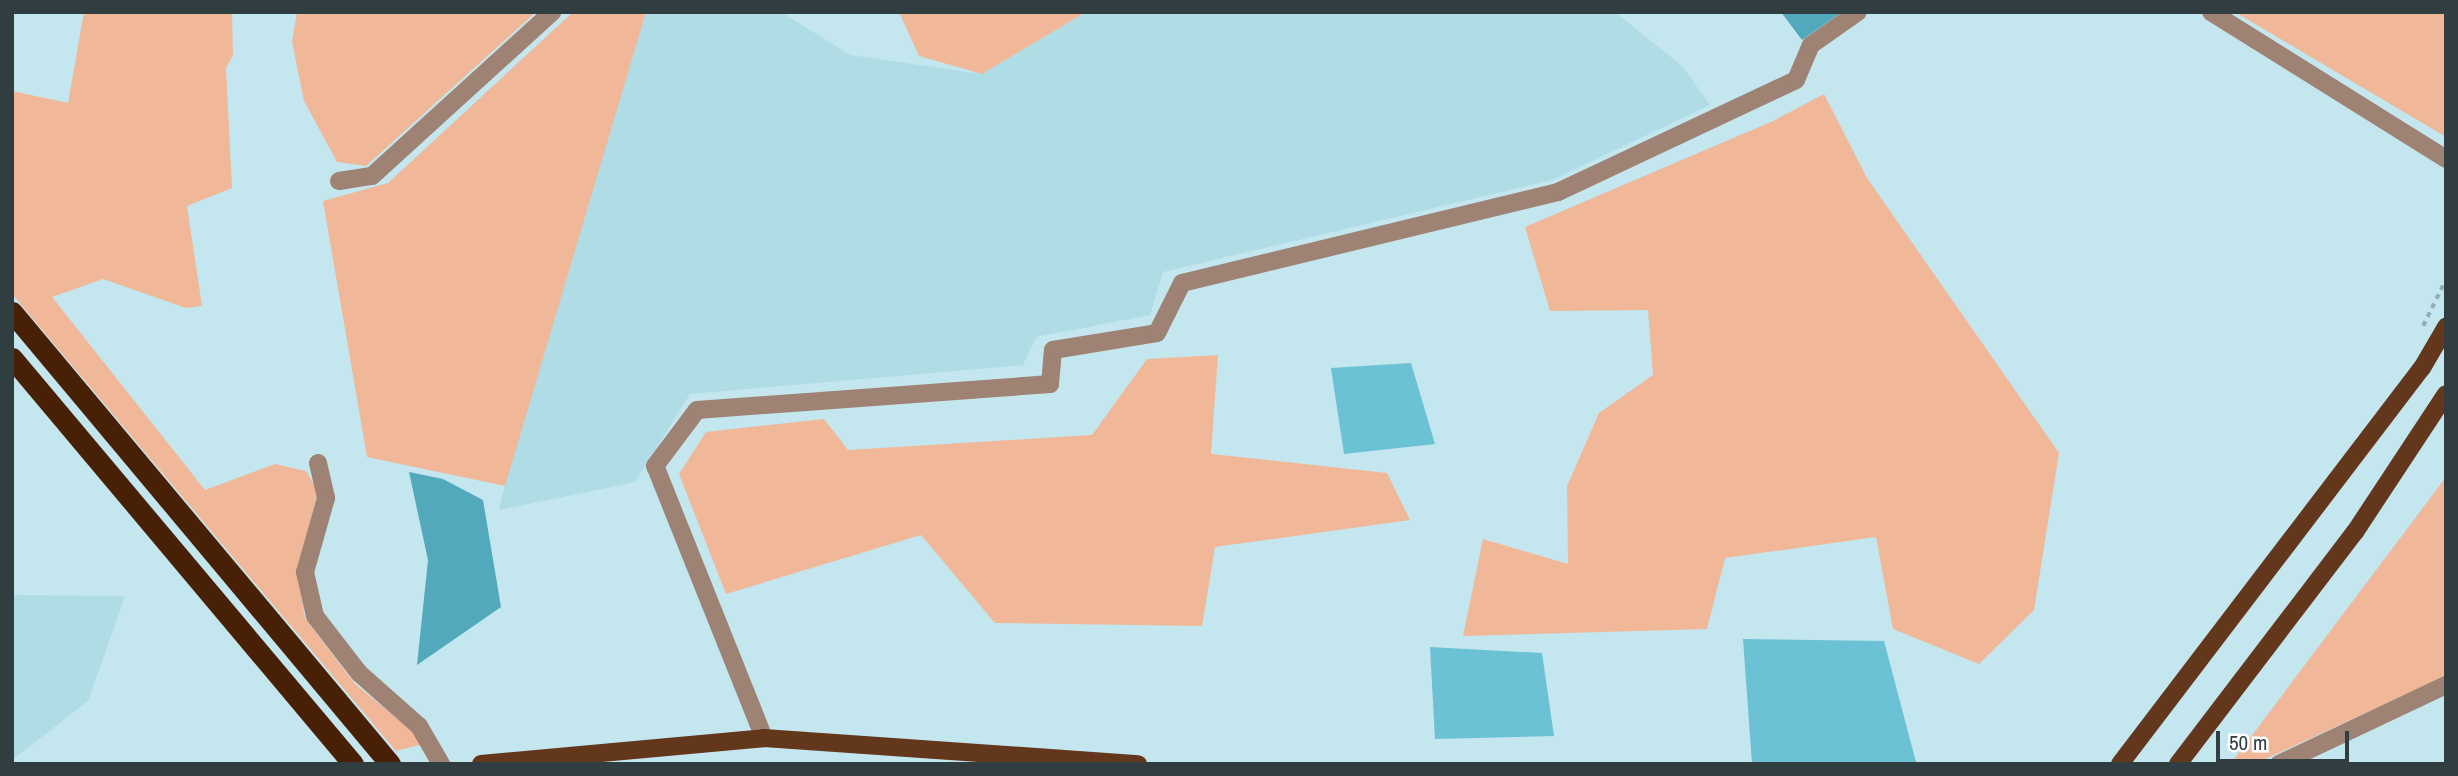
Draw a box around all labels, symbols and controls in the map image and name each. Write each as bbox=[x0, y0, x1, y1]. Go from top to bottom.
scale bar bbox=[2220, 716, 2353, 760]
text: 50 m bbox=[2229, 728, 2267, 757]

